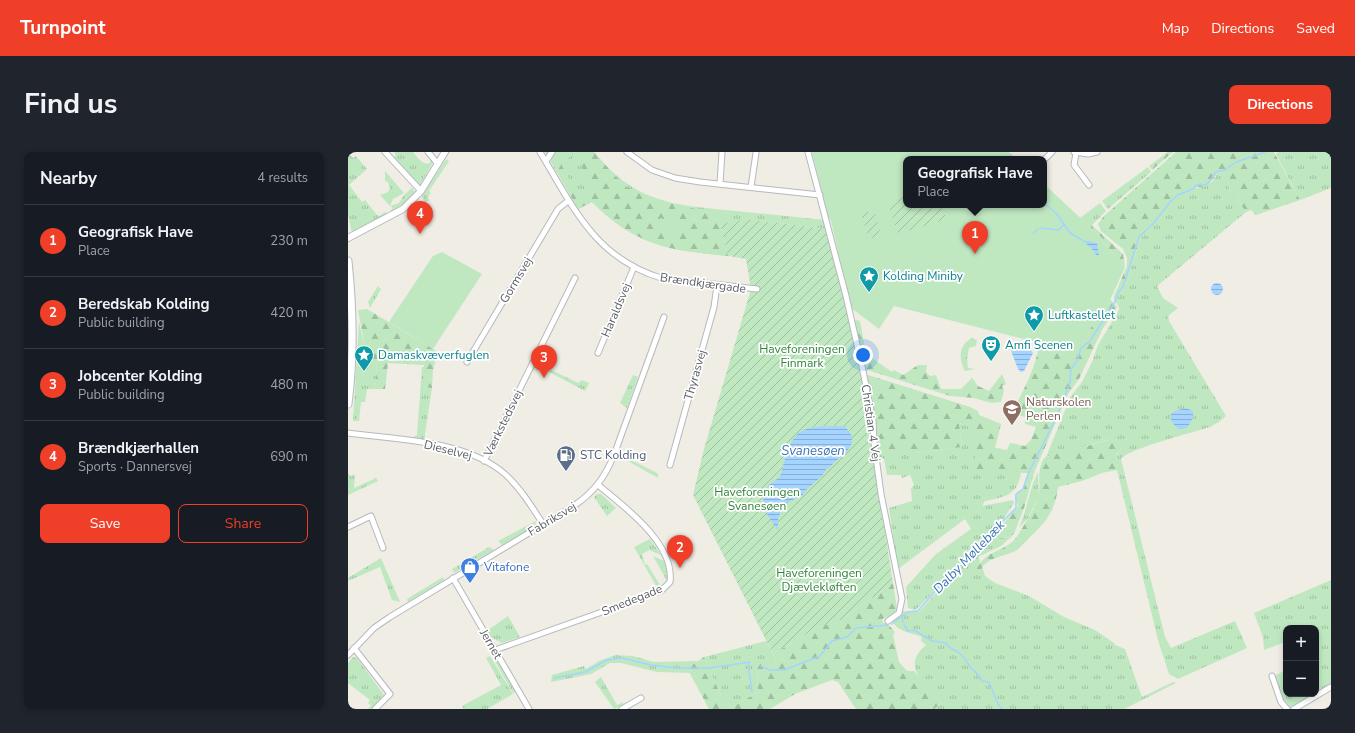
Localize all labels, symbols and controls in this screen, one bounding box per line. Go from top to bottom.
text: Turnpoint [20,15,106,41]
text: Map [1162,19,1189,38]
text: Directions [1211,19,1274,38]
text: Saved [1296,19,1335,38]
text: Find us [24,85,118,123]
button: Directions [1229,85,1331,124]
popup [903,156,1047,208]
text: Geografisk Have [917,163,1033,183]
text: Nearby [40,167,97,190]
text: 4 results [257,169,308,187]
text: Place [917,183,949,201]
pin: 4 [407,201,433,234]
pin: 1 [962,221,988,254]
text: Geografisk Have [78,222,193,242]
text: 1 [49,232,57,250]
text: 230 m [270,232,308,250]
text: Place [78,242,110,260]
street label: Gormsvej [496,254,536,306]
place icon: Kolding Miniby [858,265,880,293]
place label: Kolding Miniby [883,268,964,284]
street label: Brændkjærgade [659,269,747,297]
street label: Haraldsvej [597,280,635,340]
text: Beredskab Kolding [78,294,210,314]
text: 2 [49,304,57,322]
text: 420 m [270,304,308,322]
place icon: Luftkastellet [1023,304,1045,332]
place label: Luftkastellet [1048,307,1116,323]
text: Public building [78,314,165,332]
theatre icon: Amfi Scenen [980,334,1002,362]
place label: Amfi Scenen [1005,337,1073,353]
park label: Haveforeningen Finmark [759,341,845,371]
place icon: Damaskvæverfuglen [353,344,375,372]
pin: 3 [531,345,557,378]
your location [853,345,873,365]
place label: Damaskvæverfuglen [378,347,489,363]
street label: Thyrasvej [680,348,710,402]
text: Jobcenter Kolding [78,366,202,386]
text: 3 [49,376,57,394]
text: 480 m [270,376,308,394]
street label: Christian 4 Vej [858,383,884,463]
text: Public building [78,386,165,404]
street label: Værkstedsvej [480,387,526,460]
place label: Naturskolen Perlen [1026,394,1091,424]
school or university icon: Naturskolen Perlen [1001,398,1023,426]
street label: Dieselvej [422,436,474,464]
text: Brændkjærhallen [78,438,199,458]
water label: Svanesøen [781,442,845,460]
fuel station icon: STC Kolding [555,444,577,472]
place label: STC Kolding [580,447,646,463]
text: 4 [49,448,57,466]
text: 690 m [270,448,308,466]
text: Sports · Dannersvej [78,458,192,476]
park label: Haveforeningen Svanesøen [714,484,800,514]
street label: Fabriksvej [525,498,579,540]
button: Save [40,504,170,543]
button: Share [178,504,308,543]
water label: Dalby Møllebæk [929,516,1009,598]
pin: 2 [667,535,693,568]
shop icon: Vitafone [459,556,481,584]
place label: Vitafone [483,559,529,575]
park label: Haveforeningen Djævlekløften [776,565,862,595]
street label: Smedegade [599,581,665,619]
street label: Jernet [476,625,506,663]
map controls [1283,625,1319,697]
button: + [1283,625,1319,661]
button: − [1283,661,1319,697]

